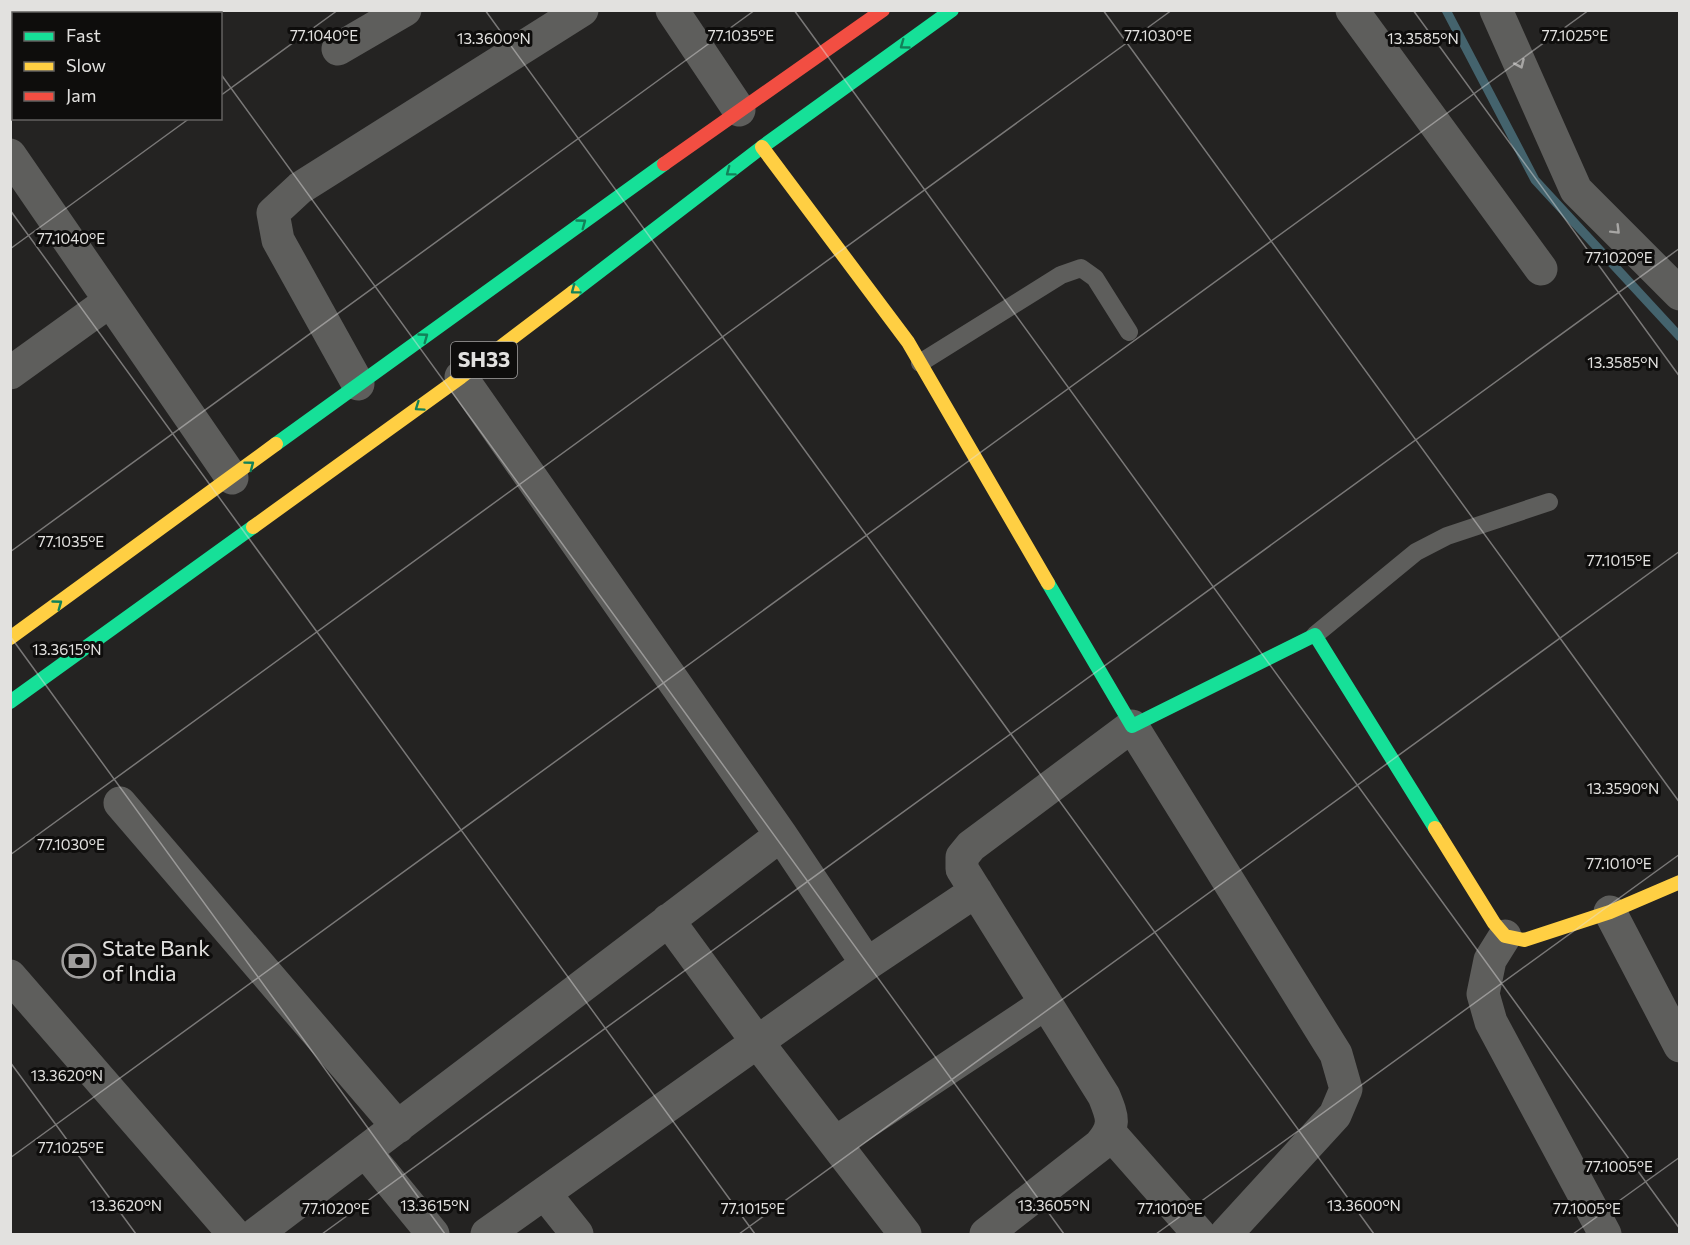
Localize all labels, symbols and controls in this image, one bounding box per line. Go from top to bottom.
legend [12,12,222,120]
text: Fast [66,24,101,46]
text: 77.1040°E [290,26,358,44]
text: 77.1035°E [708,26,774,44]
text: 77.1030°E [1124,26,1192,44]
text: 77.1025°E [1542,26,1608,44]
text: 13.3600°N [457,29,531,47]
text: 13.3585°N [1387,29,1459,47]
one-way arrow [900,37,911,48]
text: Slow [66,54,106,76]
one-way arrow [1512,58,1524,69]
text: Jam [66,84,96,106]
one-way arrow [725,164,736,175]
one-way arrow [575,219,586,230]
one-way arrow [1608,223,1619,234]
text: 77.1040°E [37,229,105,247]
text: 77.1020°E [1585,248,1653,266]
one-way arrow [570,283,581,294]
one-way arrow [417,333,428,344]
road number: SH33 [451,342,517,378]
text: 13.3585°N [1587,353,1659,371]
one-way arrow [414,400,425,411]
one-way arrow [243,461,254,472]
text: 77.1035°E [38,532,104,550]
text: 77.1015°E [1587,551,1651,569]
one-way arrow [51,600,62,611]
text: 13.3615°N [32,640,102,658]
text: 13.3590°N [1587,779,1659,797]
text: 77.1030°E [37,835,105,853]
text: 77.1010°E [1586,854,1652,872]
place label: State Bank of India [102,934,210,986]
bank icon: State Bank of India [61,943,97,979]
text: 13.3620°N [31,1066,103,1084]
text: 77.1025°E [38,1138,104,1156]
text: 77.1005°E [1585,1157,1653,1175]
text: 13.3620°N [90,1196,162,1214]
text: 13.3615°N [400,1196,470,1214]
text: 13.3605°N [1018,1196,1090,1214]
text: 13.3600°N [1327,1196,1401,1214]
text: 77.1020°E [302,1199,370,1217]
text: 77.1015°E [721,1199,785,1217]
text: 77.1010°E [1137,1199,1203,1217]
text: 77.1005°E [1553,1199,1621,1217]

